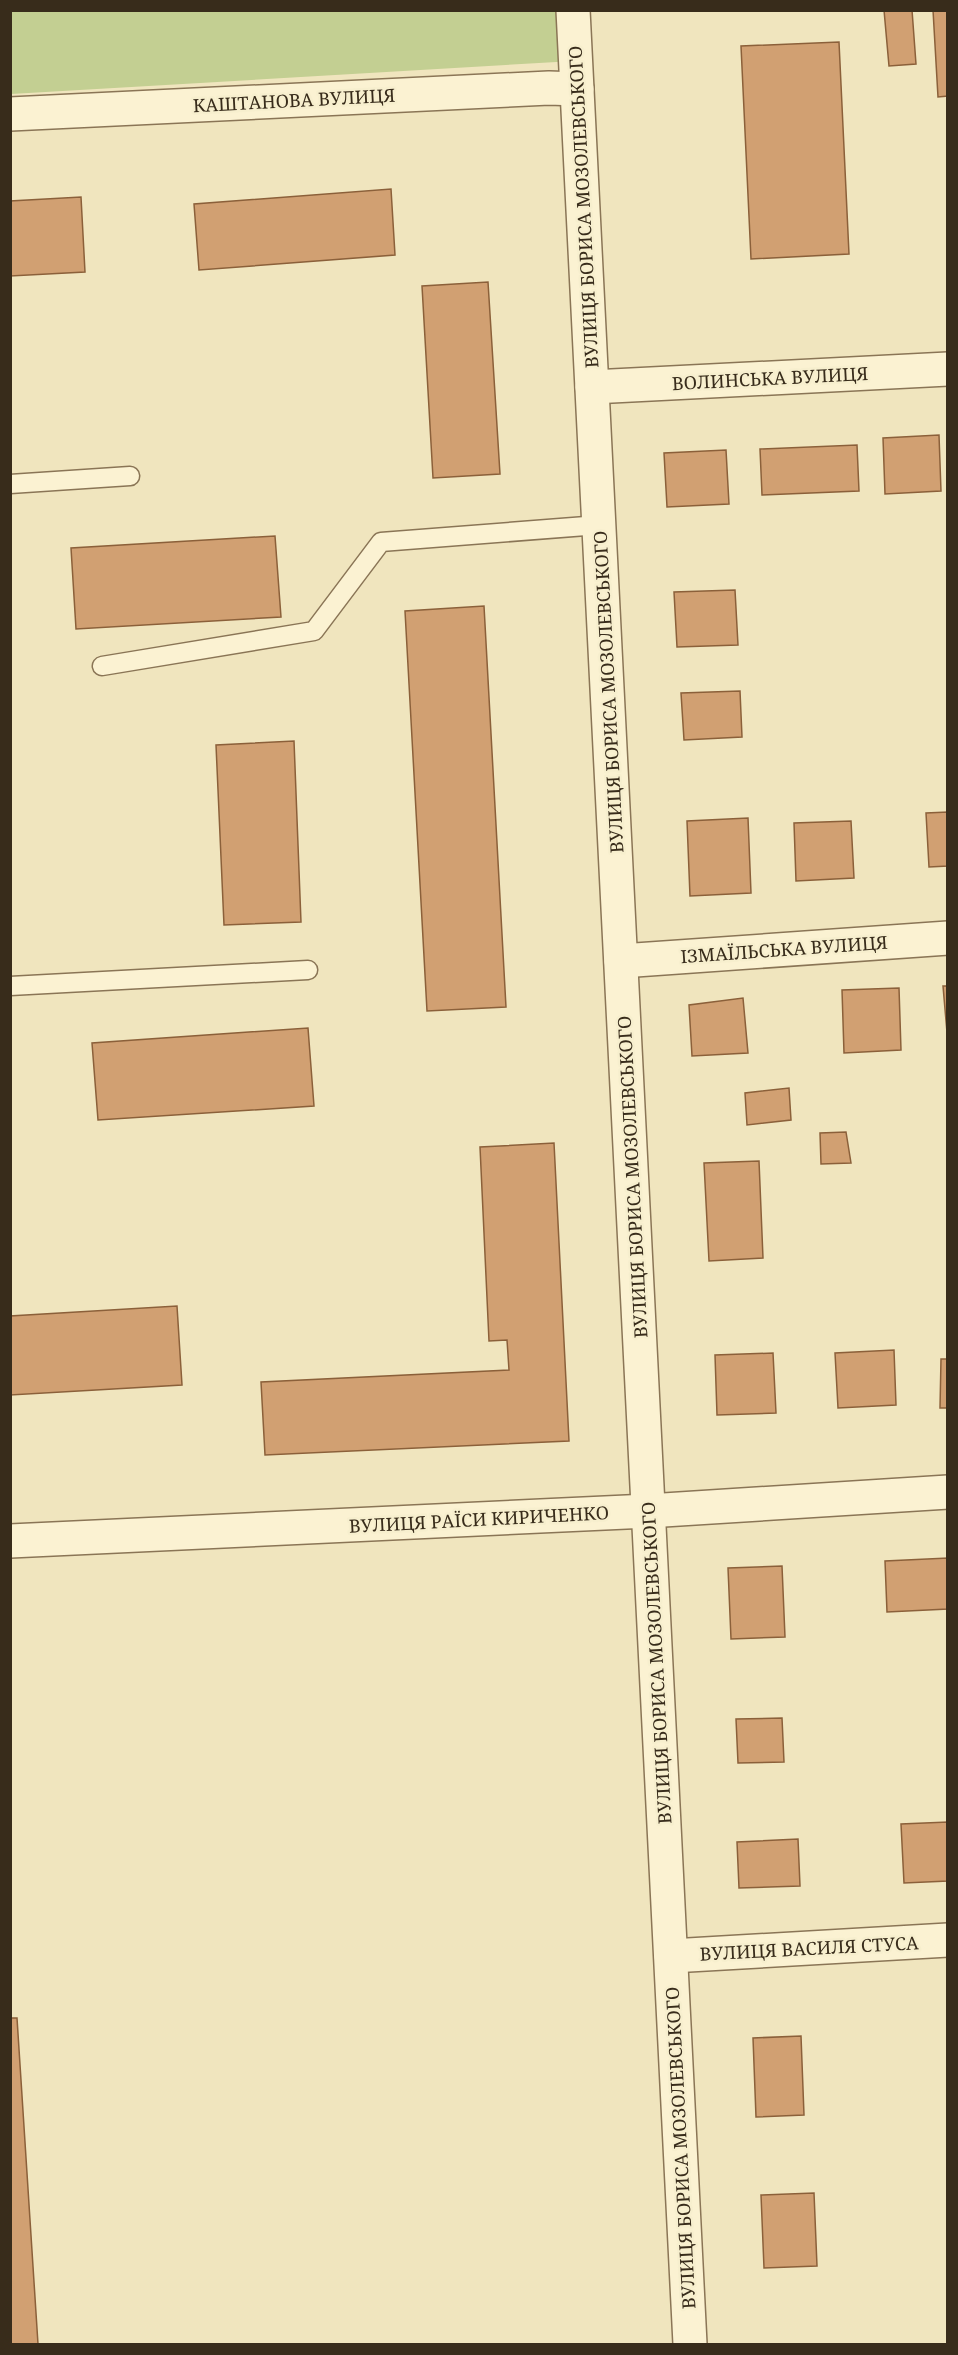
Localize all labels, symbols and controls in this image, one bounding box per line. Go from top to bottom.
street label: ВУЛИЦЯ БОРИСА МОЗОЛЕВСЬКОГО [563,45,603,369]
street label: КАШТАНОВА ВУЛИЦЯ [192,83,396,117]
street label: ВОЛИНСЬКА ВУЛИЦЯ [671,361,869,395]
street label: ВУЛИЦЯ БОРИСА МОЗОЛЕВСЬКОГО [588,530,628,854]
street label: ІЗМАЇЛЬСЬКА ВУЛИЦЯ [680,930,889,968]
street label: ВУЛИЦЯ БОРИСА МОЗОЛЕВСЬКОГО [612,1015,652,1339]
street label: ВУЛИЦЯ РАЇСИ КИРИЧЕНКО [348,1500,610,1538]
street label: ВУЛИЦЯ БОРИСА МОЗОЛЕВСЬКОГО [636,1501,676,1825]
street label: ВУЛИЦЯ ВАСИЛЯ СТУСА [699,1930,919,1966]
street label: ВУЛИЦЯ БОРИСА МОЗОЛЕВСЬКОГО [660,1986,700,2310]

